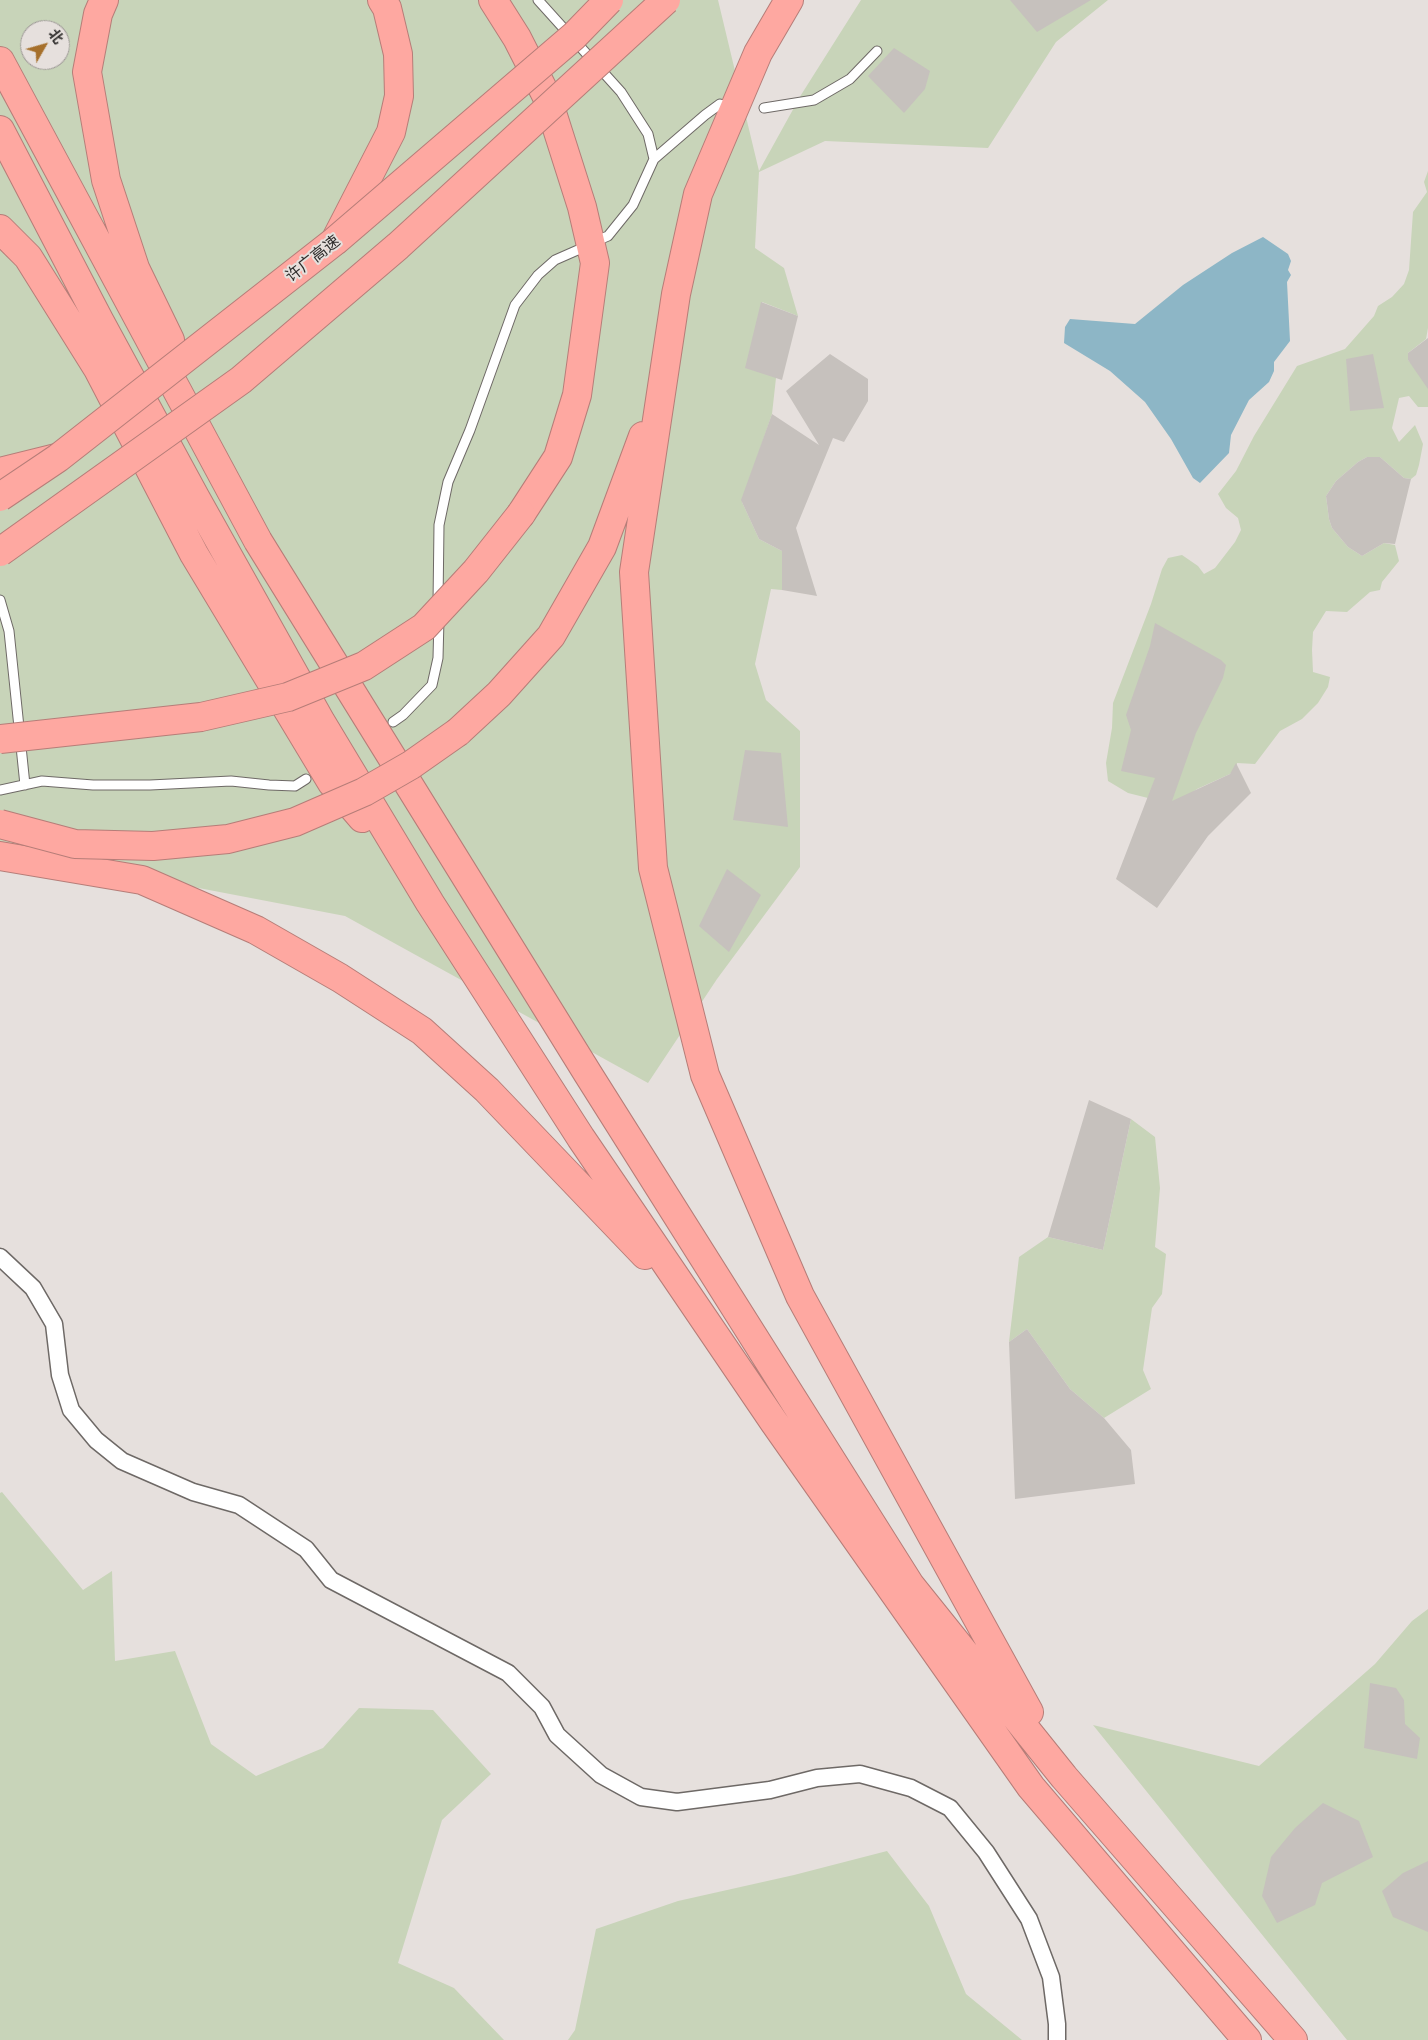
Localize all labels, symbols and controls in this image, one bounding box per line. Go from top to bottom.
north arrow [20,20,70,70]
text: 北 [45,26,67,47]
street label: 许广高速 [282,232,344,286]

